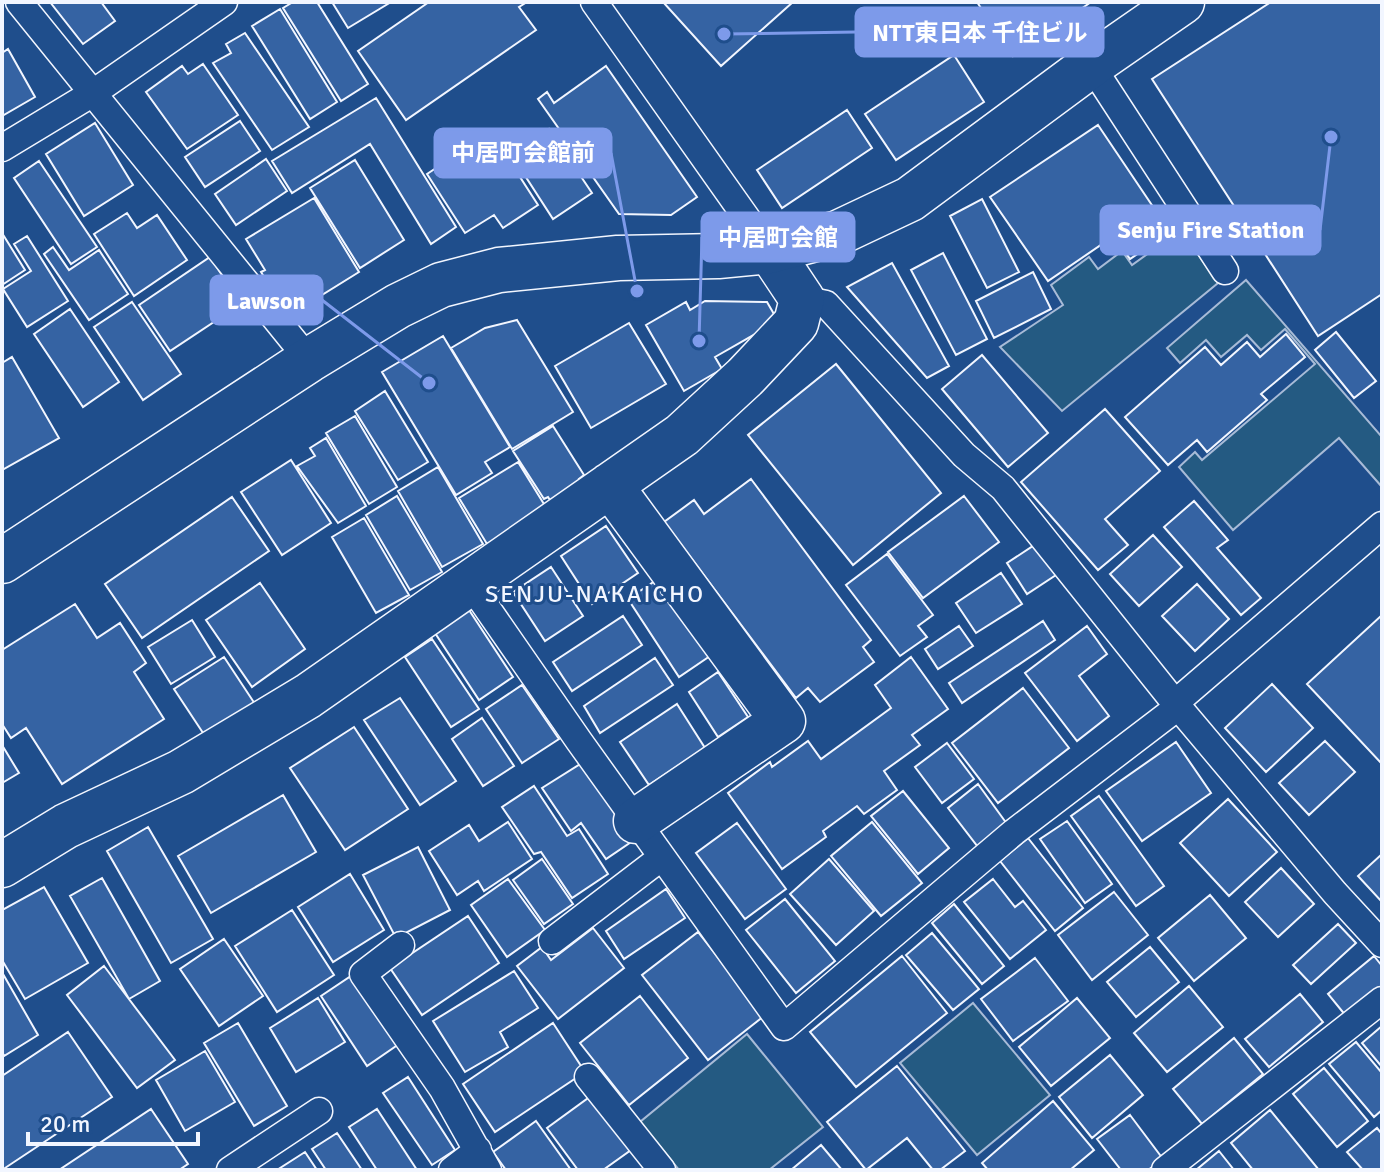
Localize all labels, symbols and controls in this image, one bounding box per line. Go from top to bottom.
callout: NTT東日本 千住ビル [856,8,1103,56]
text: NTT東日本 千住ビル [872,18,1088,48]
callout: 中居町会館前 [435,129,611,177]
text: 中居町会館前 [451,138,595,168]
callout: Senju Fire Station [1101,206,1320,254]
callout: 中居町会館 [702,213,854,261]
text: Senju Fire Station [1118,215,1304,245]
text: 中居町会館 [718,223,838,253]
callout: Lawson [211,276,322,324]
text: Lawson [226,286,306,316]
district label: SENJU-NAKAICHO [485,579,705,609]
scale bar [28,1096,198,1146]
text: 20 m [40,1109,90,1139]

